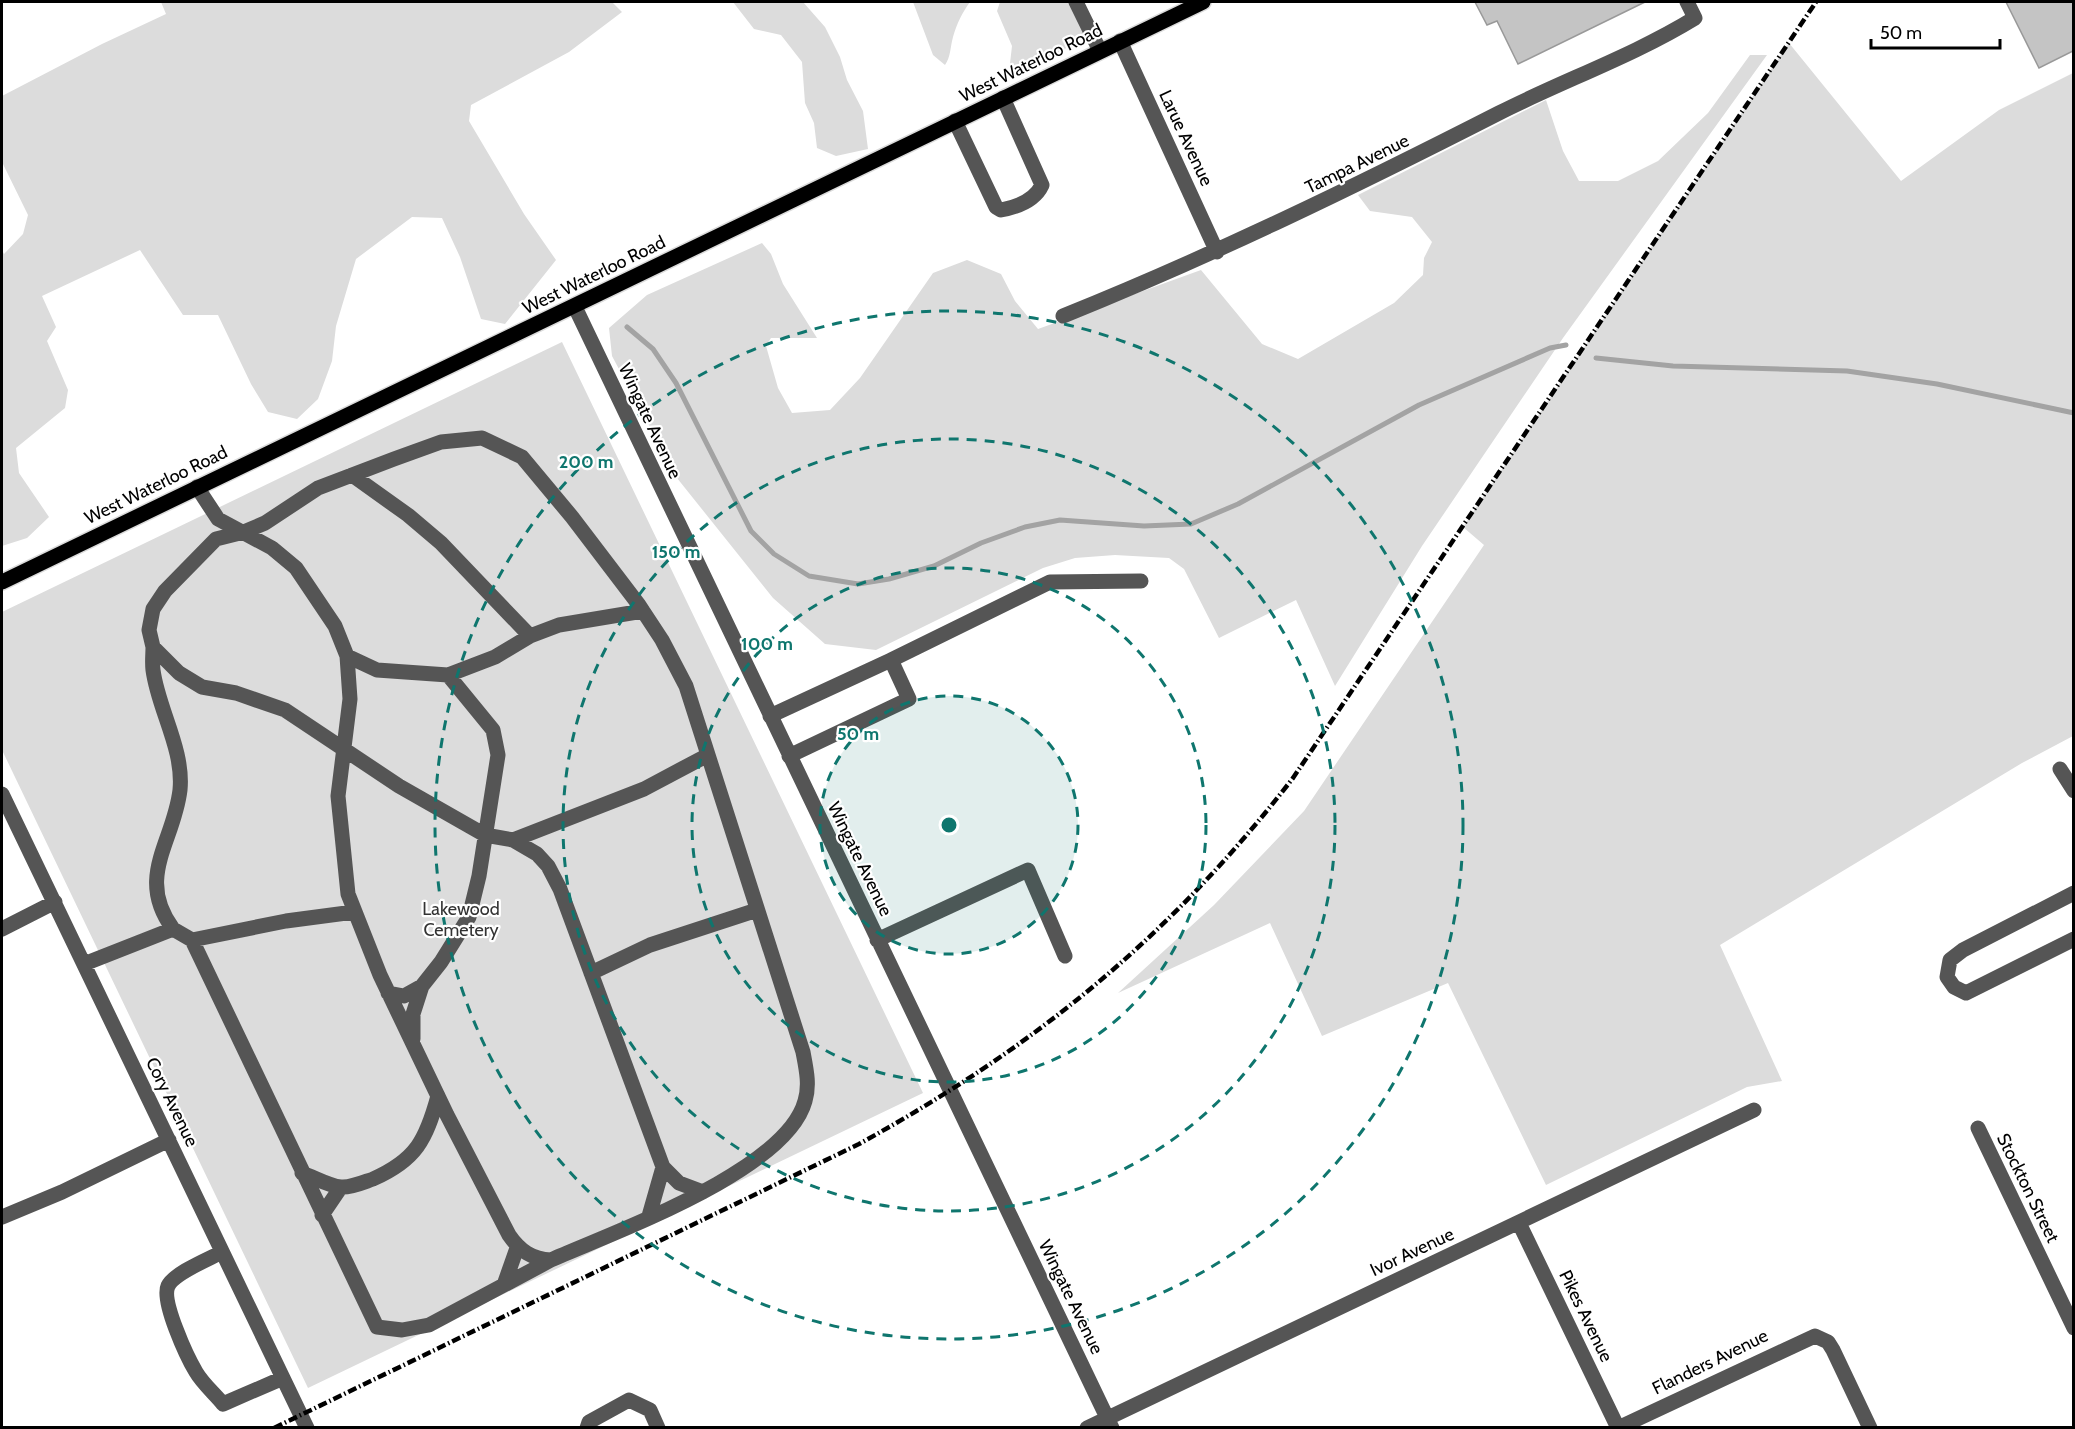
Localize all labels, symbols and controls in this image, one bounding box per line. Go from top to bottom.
scale bar [1871,12,2000,50]
street label: West Waterloo Road [956,19,1106,107]
text: 50 m [1880,22,1922,44]
street label: Larue Avenue [1154,87,1218,189]
street label: Tampa Avenue [1302,129,1412,199]
street label: West Waterloo Road [519,231,669,319]
street label: Wingate Avenue [614,360,686,482]
street label: West Waterloo Road [81,441,231,529]
text: 200 m [559,451,613,473]
text: 150 m [652,541,700,563]
text: 100 m [741,633,793,655]
text: 50 m [837,723,879,745]
street label: Wingate Avenue [823,798,897,920]
centre of rings [939,815,959,835]
park label: Lakewood Cemetery [422,898,500,941]
street label: Cory Avenue [141,1054,203,1150]
street label: Stockton Street [1992,1130,2064,1246]
street label: Ivor Avenue [1367,1223,1457,1281]
street label: Wingate Avenue [1034,1236,1108,1358]
street label: Pikes Avenue [1554,1266,1618,1366]
street label: Flanders Avenue [1649,1325,1771,1399]

